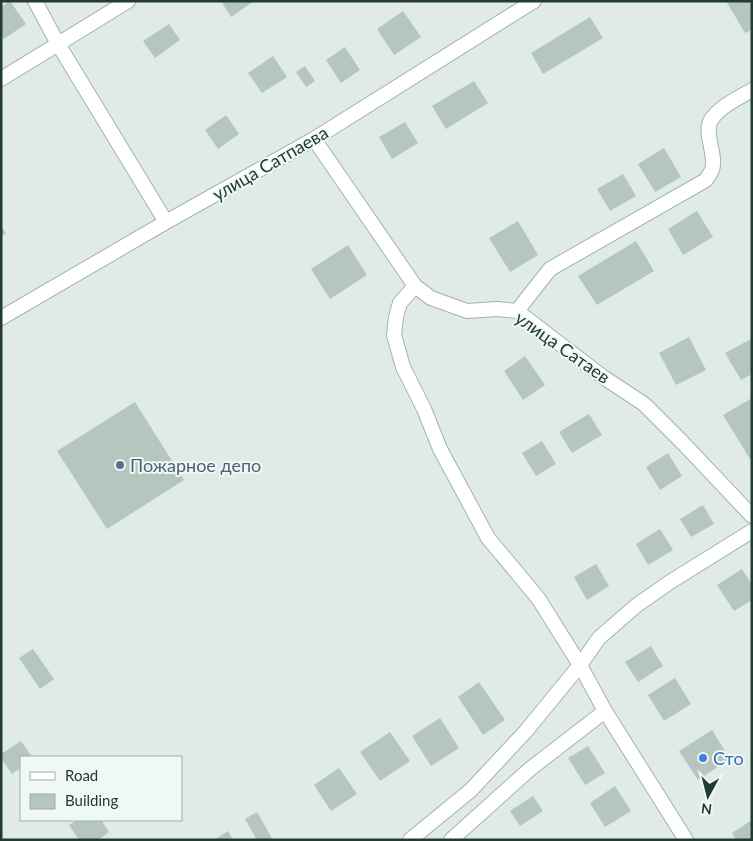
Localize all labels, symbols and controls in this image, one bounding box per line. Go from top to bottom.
street label: улица Сатпаева [208,121,332,205]
street label: улица Сатаев [511,306,615,388]
place label: Пожарное депо [130,454,261,476]
marker: Пожарное депо [114,459,126,471]
place label: Сто [713,747,744,769]
marker: Сто [697,752,709,764]
legend [20,756,182,821]
text: Road [65,766,98,784]
north arrow [683,771,733,821]
text: Building [65,791,118,809]
text: N [700,800,713,818]

